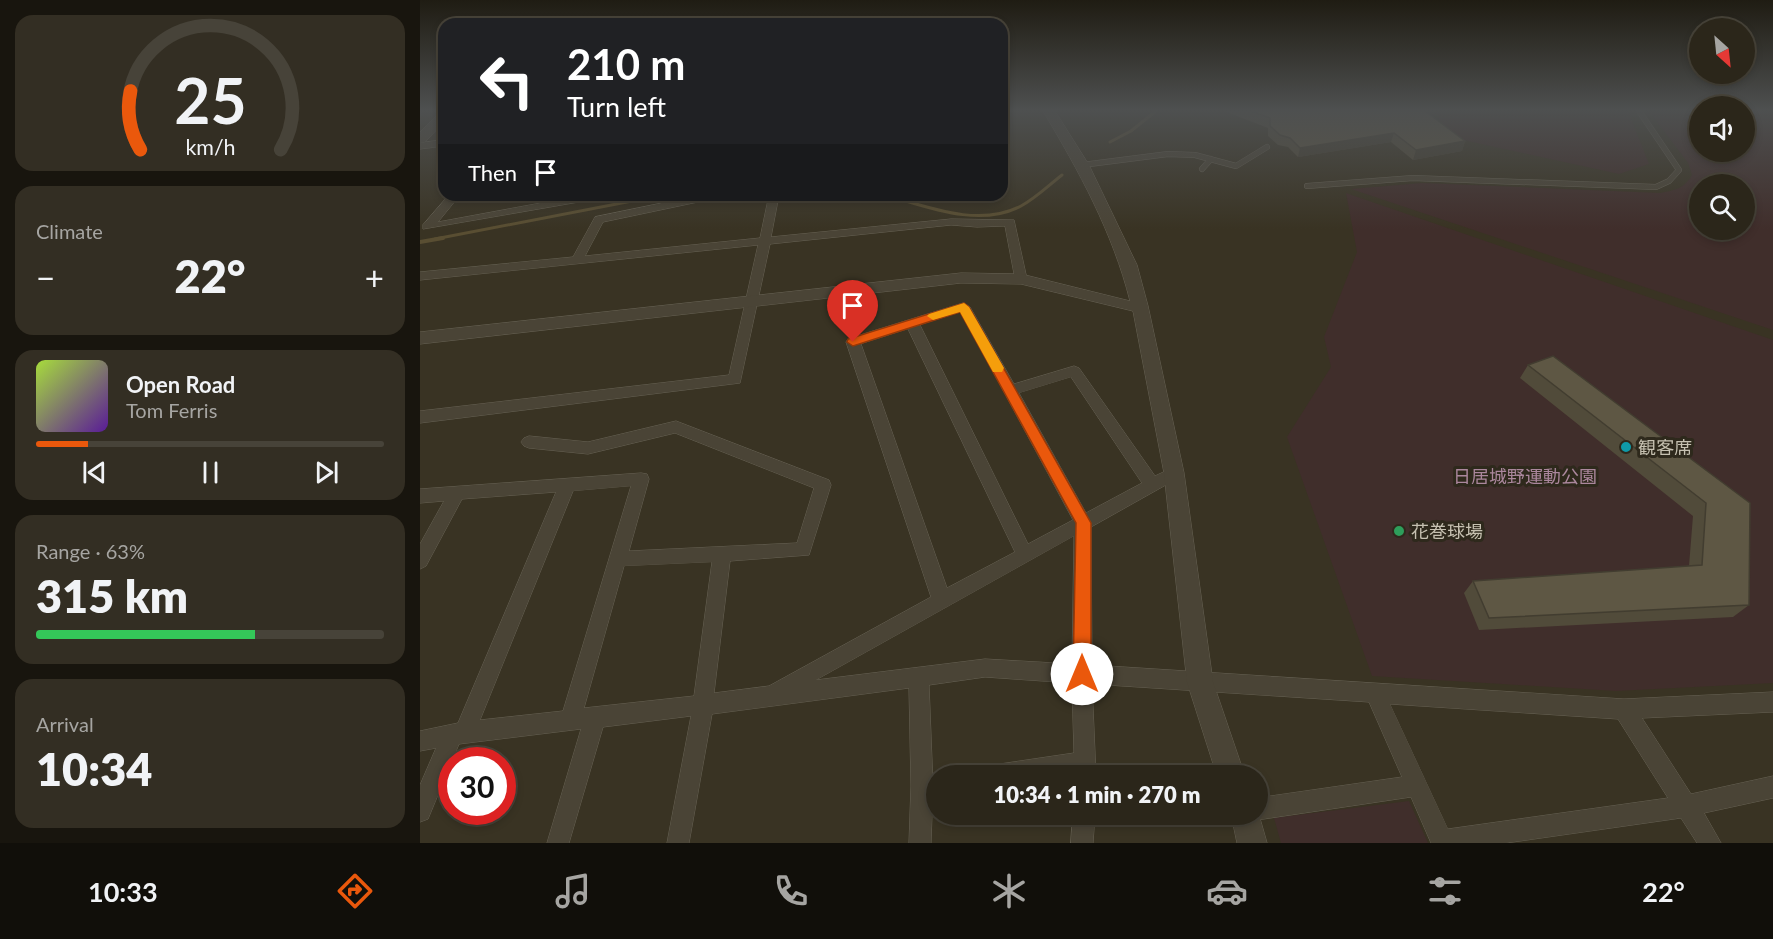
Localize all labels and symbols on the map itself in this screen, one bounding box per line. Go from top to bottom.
north arrow [1689,18,1755,84]
pin [827,280,878,342]
place label: 観客席 [1638,436,1692,458]
marker: 観客席 [1619,440,1633,454]
park label: 日居城野運動公園 [1453,465,1597,487]
place label: 花巻球場 [1411,520,1483,542]
marker: 花巻球場 [1392,524,1406,538]
position arrow [1050,642,1114,706]
speed limit sign: 30 [438,747,516,825]

